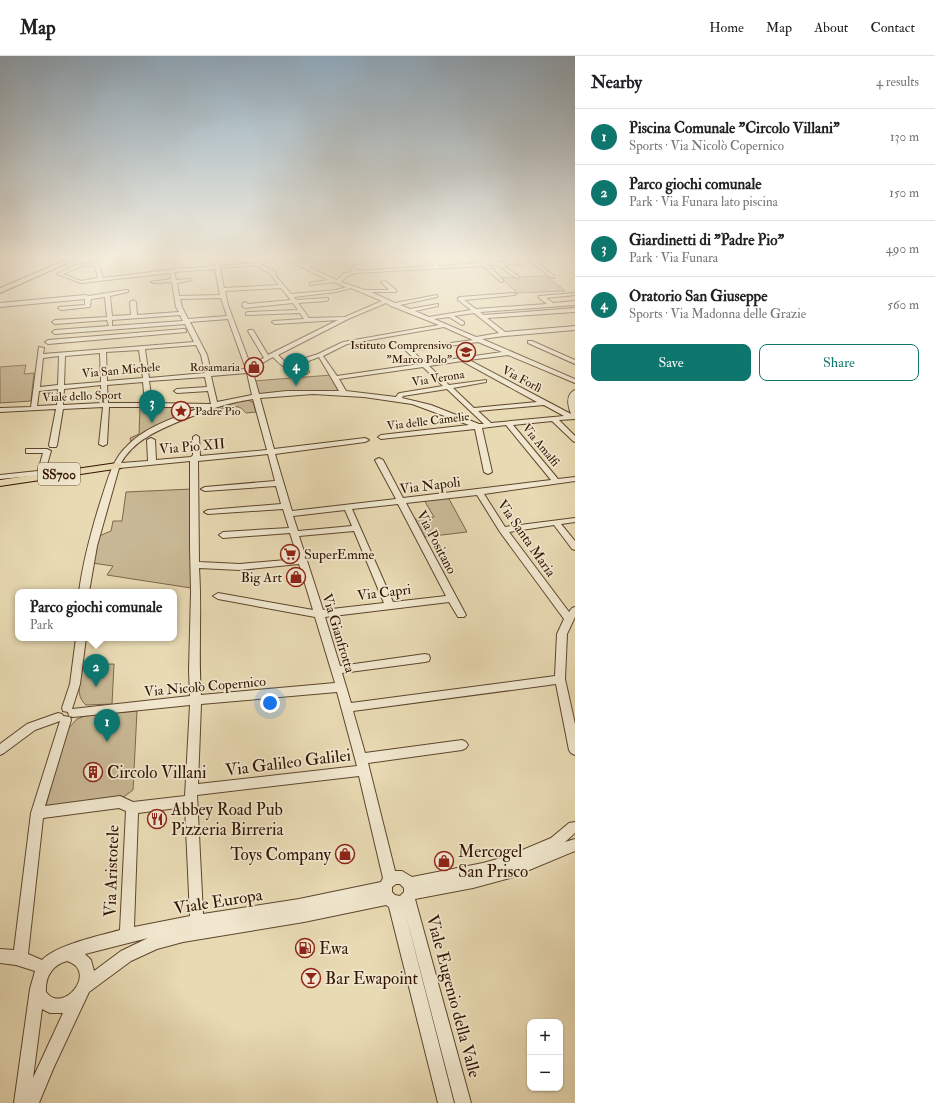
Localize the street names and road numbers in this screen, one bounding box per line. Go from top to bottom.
street label: Via San Michele [81,360,161,381]
street label: Via Forlì [499,363,544,396]
street label: Via Verona [411,367,466,390]
street label: Viale dello Sport [42,388,122,405]
street label: Via delle Camelie [386,409,470,434]
street label: Via Amalfi [519,421,563,470]
street label: Via Pio XII [158,435,226,458]
road number: SS700 [38,463,80,485]
street label: Via Napoli [399,473,462,499]
street label: Via Santa Maria [494,496,560,580]
street label: Via Positano [413,508,460,577]
street label: Via Capri [356,581,412,605]
street label: Via Gianfrotta [318,591,359,675]
street label: Via Nicolò Copernico [143,673,267,701]
street label: Via Galileo Galilei [224,744,353,781]
street label: Via Aristotele [99,825,124,917]
street label: Viale Europa [172,884,265,920]
street label: Viale Eugenio della Valle [422,912,485,1080]

